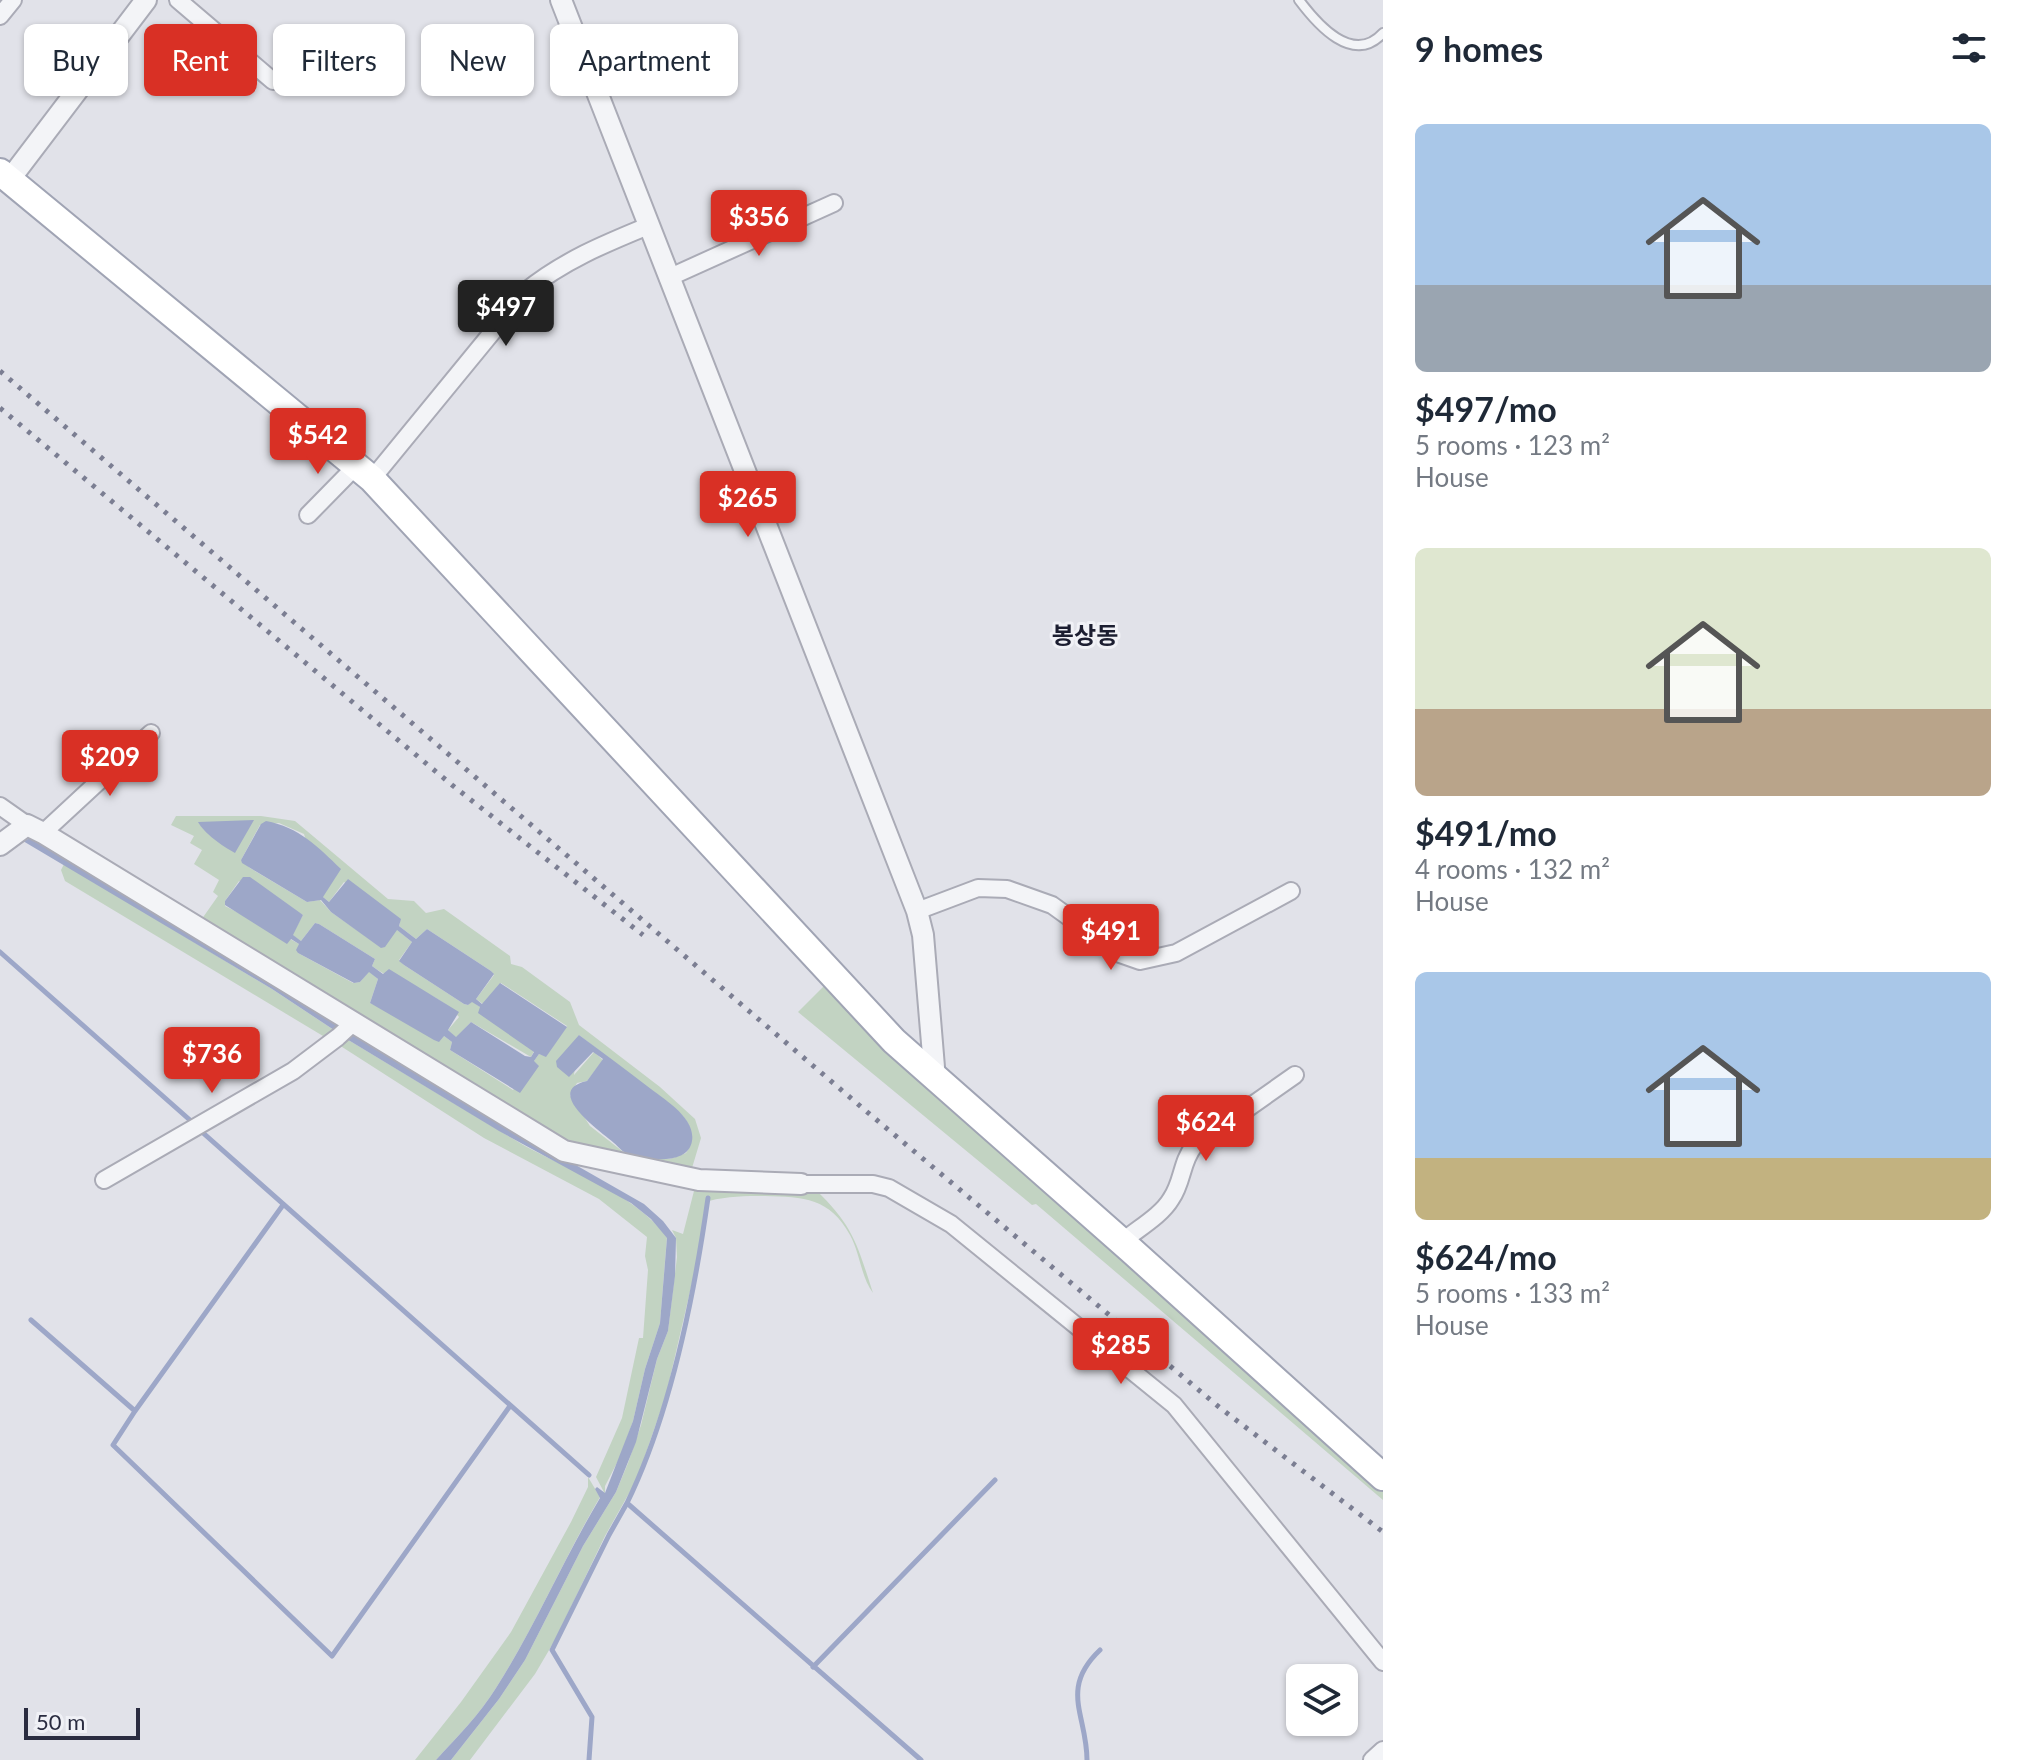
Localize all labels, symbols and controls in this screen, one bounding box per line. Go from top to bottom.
chip: Buy [24,24,128,96]
chip: Rent [144,24,257,96]
chip: Filters [273,24,405,96]
chip: New [421,24,534,96]
chip: Apartment [550,24,738,96]
icon: filters [1947,26,1991,70]
text: 9 homes [1415,28,1543,69]
icon: home [1631,176,1775,320]
pin: $356 [712,190,806,258]
text: $356 [729,200,789,232]
pin: $497 [459,280,553,348]
text: $497 [476,290,536,322]
text: $497/mo [1415,388,1557,429]
pin: $542 [271,408,365,476]
text: $542 [288,418,348,450]
text: 5 rooms · 123 m² [1415,429,1610,461]
text: House [1415,461,1489,493]
pin: $265 [701,471,795,539]
text: $265 [718,481,778,513]
icon: home [1631,600,1775,744]
district label: 봉상동 [1052,620,1118,649]
pin: $209 [63,730,157,798]
text: $209 [80,740,140,772]
text: $491/mo [1415,812,1557,853]
text: 4 rooms · 132 m² [1415,853,1610,885]
text: House [1415,885,1489,917]
pin: $491 [1064,904,1158,972]
text: $491 [1081,914,1141,946]
icon: home [1631,1024,1775,1168]
pin: $736 [165,1027,259,1095]
text: $736 [182,1037,242,1069]
pin: $624 [1159,1095,1253,1163]
text: $624 [1176,1105,1236,1137]
text: $624/mo [1415,1236,1557,1277]
text: 5 rooms · 133 m² [1415,1277,1610,1309]
text: House [1415,1309,1489,1341]
pin: $285 [1074,1318,1168,1386]
text: $285 [1091,1328,1151,1360]
map controls [1286,1664,1358,1736]
button: layers [1286,1664,1358,1736]
scale bar [24,1704,140,1740]
text: 50 m [36,1708,85,1735]

